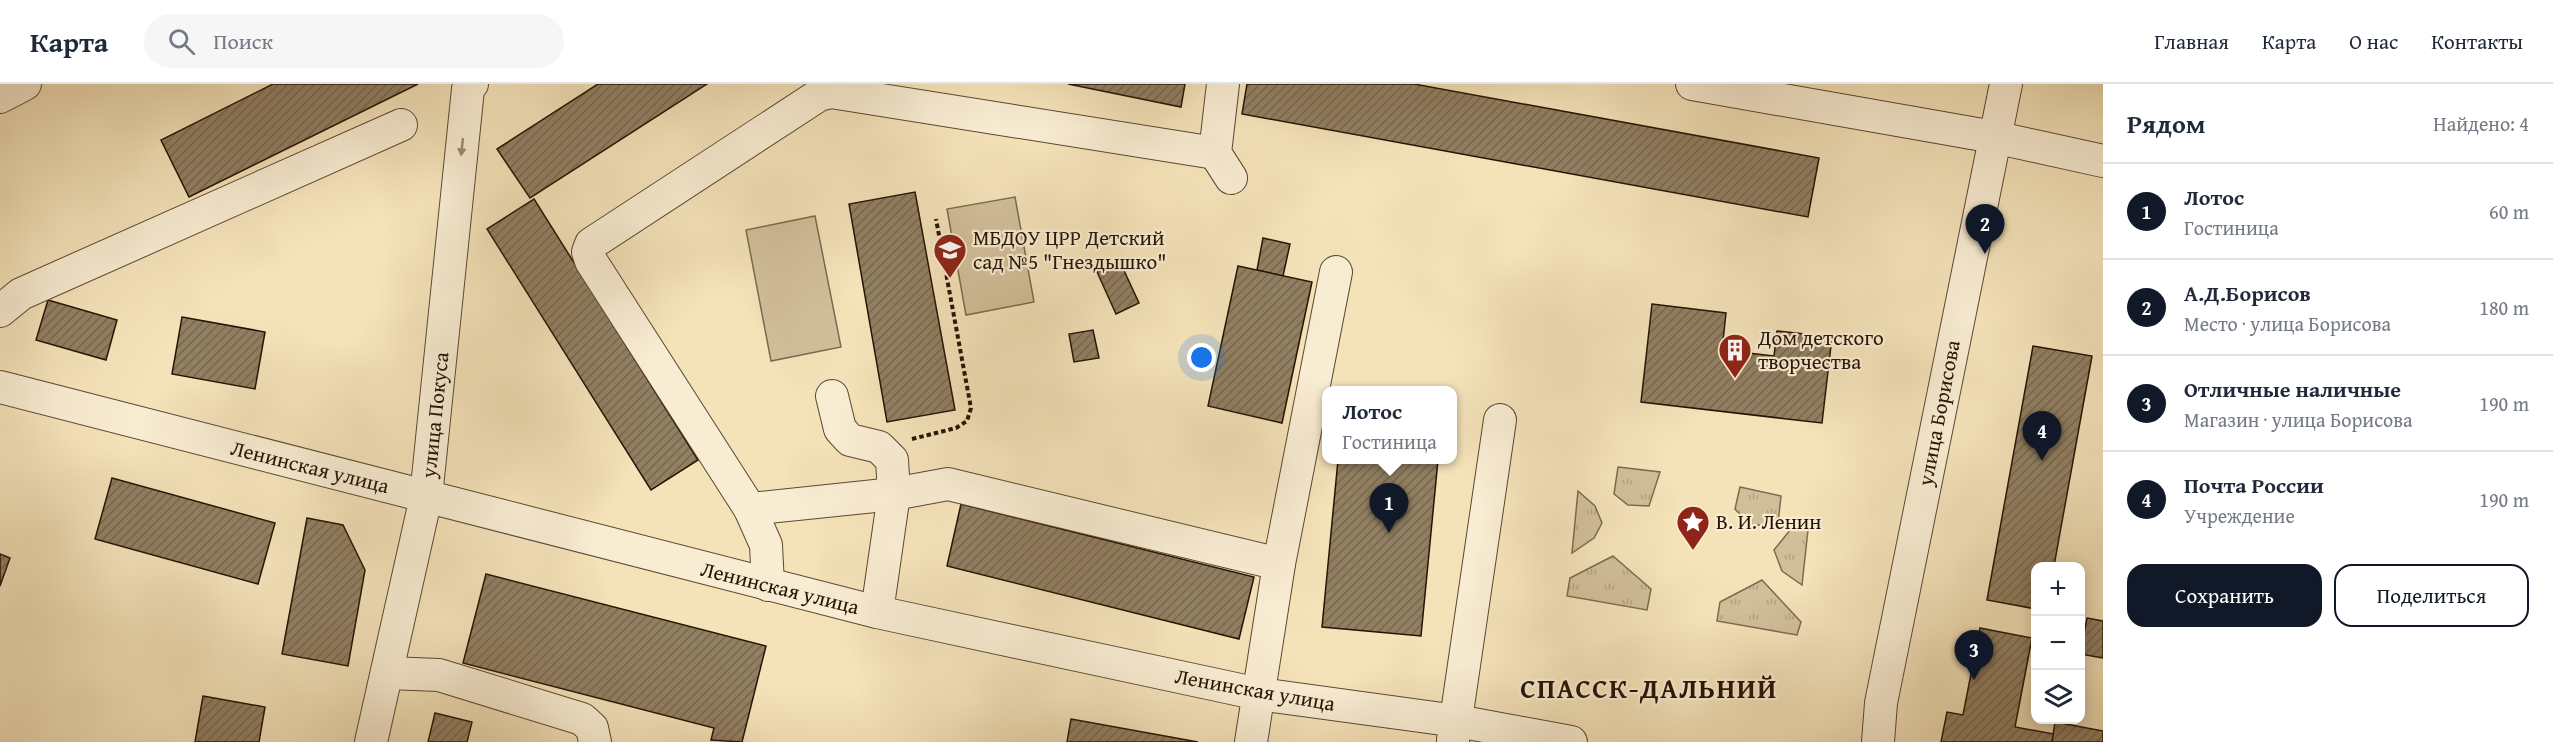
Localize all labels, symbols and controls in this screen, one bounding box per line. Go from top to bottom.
search box [144,14,564,68]
text: Карта [30,21,108,62]
icon: search [165,25,198,58]
text: Поиск [213,25,273,57]
text: Главная [2154,26,2229,57]
text: Карта [2262,26,2316,57]
text: О нас [2349,26,2398,57]
text: Контакты [2431,26,2523,57]
text: Рядом [2127,104,2205,143]
text: Найдено: 4 [2433,109,2529,138]
one-way arrow [457,138,467,157]
text: Лотос [2184,181,2244,213]
text: 1 [2141,197,2152,226]
text: 60 m [2489,197,2529,226]
pin: 2 [1966,204,2004,254]
text: Гостиница [2184,213,2279,242]
place label: МБДОУ ЦРР Детский сад №5 "Гнездышко" [973,222,1166,277]
school or university icon: МБДОУ ЦРР Детский сад №5 "Гнездышко" [932,232,968,279]
text: А.Д.Борисов [2184,277,2311,309]
text: 2 [2141,293,2152,322]
text: 180 m [2479,293,2529,322]
text: Место · улица Борисова [2184,309,2391,338]
place label: Дом детского творчества [1757,322,1884,377]
building icon: Дом детского творчества [1717,332,1753,379]
street label: улица Борисова [1909,337,1968,489]
your location [1187,343,1216,372]
street label: улица Покуса [412,350,457,480]
text: Отличные наличные [2184,373,2401,405]
popup [1322,386,1457,464]
text: 3 [2141,389,2152,418]
text: 190 m [2479,389,2529,418]
text: Лотос [1342,395,1402,427]
text: Магазин · улица Борисова [2184,405,2412,434]
pin: 4 [2022,412,2062,461]
text: Гостиница [1342,427,1437,456]
street label: Ленинская улица [228,432,393,501]
text: Почта России [2184,469,2324,501]
pin: 1 [1370,484,1408,533]
text: 4 [2141,485,2152,514]
text: 190 m [2479,485,2529,514]
text: Учреждение [2184,501,2295,530]
place icon: В. И. Ленин [1675,504,1711,551]
place label: В. И. Ленин [1716,506,1822,537]
street label: Ленинская улица [698,553,863,622]
map controls [2031,562,2085,724]
button: + [2031,562,2085,616]
button: Сохранить [2127,564,2322,627]
button: Поделиться [2334,564,2529,627]
button: − [2031,616,2085,670]
pin: 3 [1954,630,1994,680]
street label: Ленинская улица [1172,660,1338,719]
district label: СПАССК-ДАЛЬНИЙ [1520,668,1778,708]
button: layers [2031,670,2085,724]

